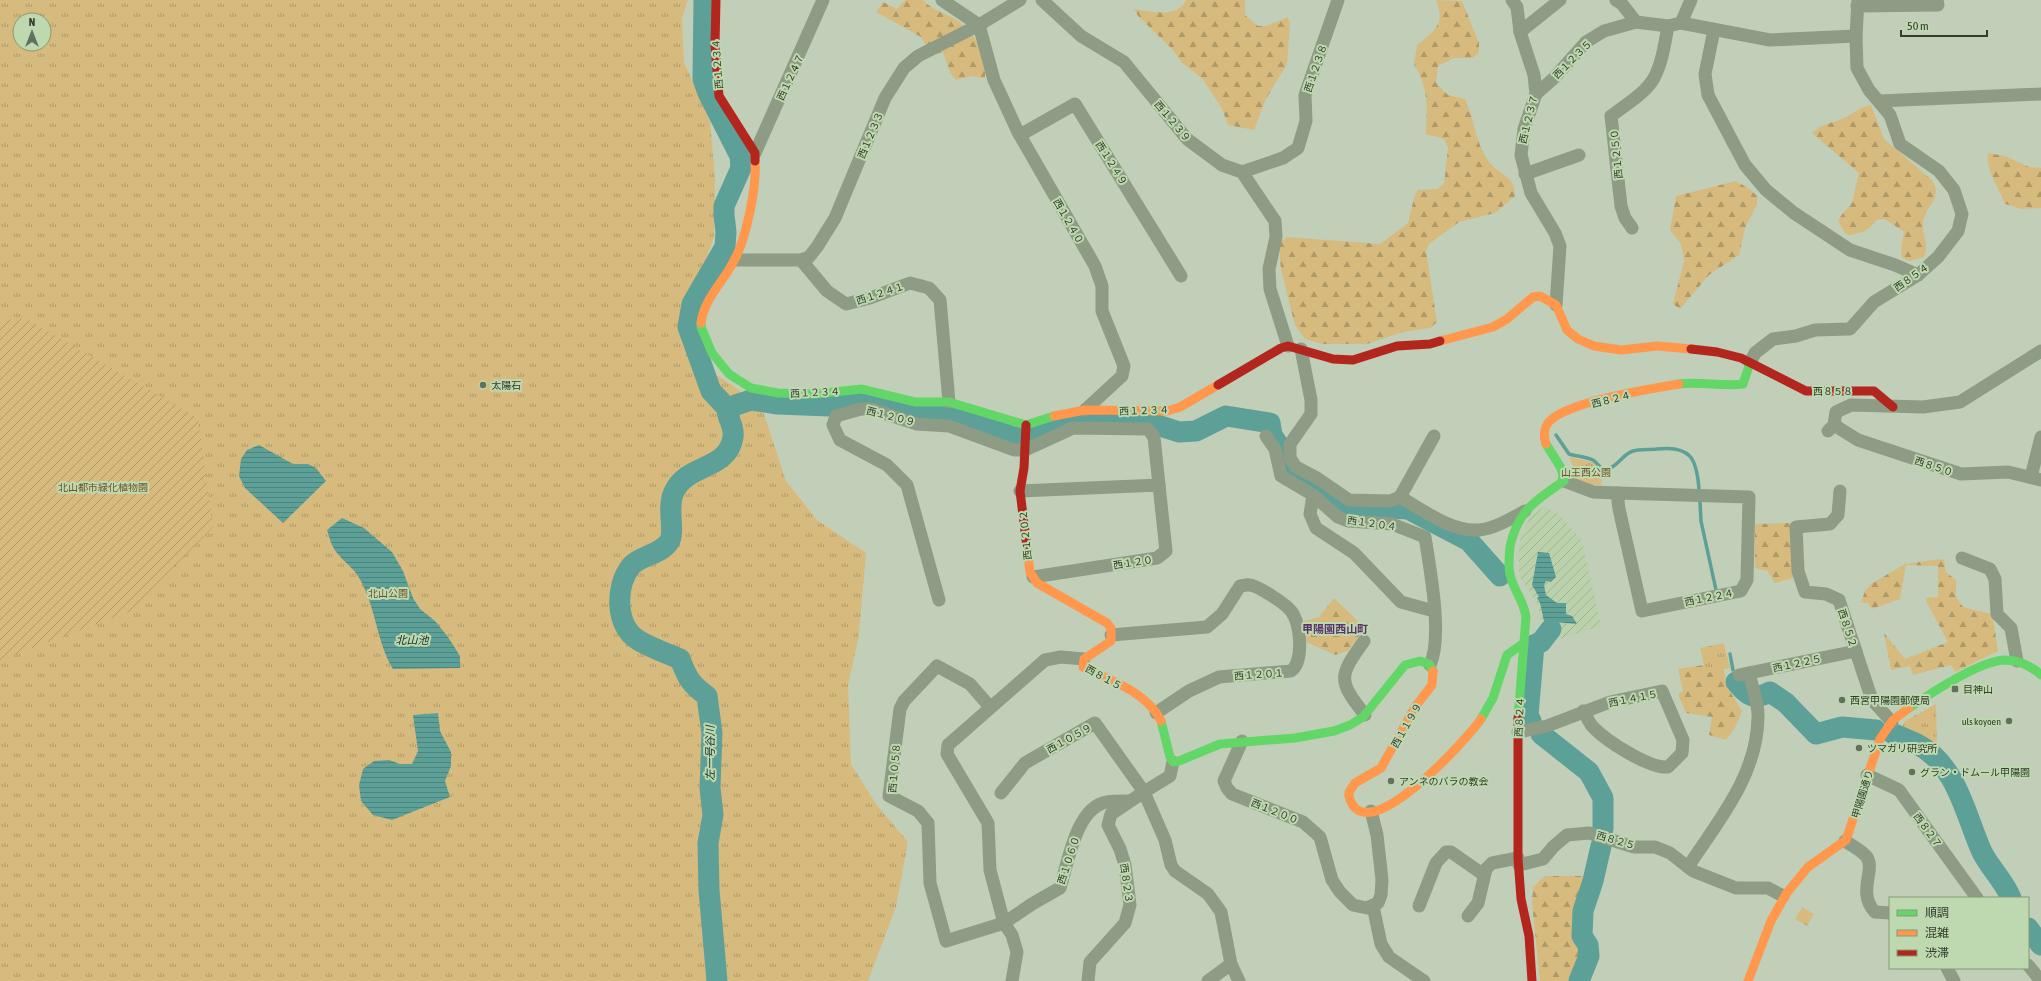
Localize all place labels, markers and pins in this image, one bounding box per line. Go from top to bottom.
marker: 太陽石 [478,380,488,390]
place label: 太陽石 [491,380,521,391]
marker: 目神山 [1950,684,1960,694]
place label: 目神山 [1963,684,1993,695]
marker: 西宮甲陽園郵便局 [1837,695,1847,705]
place label: 西宮甲陽園郵便局 [1850,695,1930,706]
place label: uls koyoen [1962,716,2001,727]
marker: uls koyoen [2004,716,2014,726]
marker: ツマガリ研究所 [1854,743,1864,753]
place label: ツマガリ研究所 [1867,743,1937,754]
marker: グラン・ドムール甲陽園 [1907,767,1917,777]
place label: グラン・ドムール甲陽園 [1920,767,2030,778]
marker: アンネのバラの教会 [1386,776,1396,786]
place label: アンネのバラの教会 [1399,776,1488,787]

